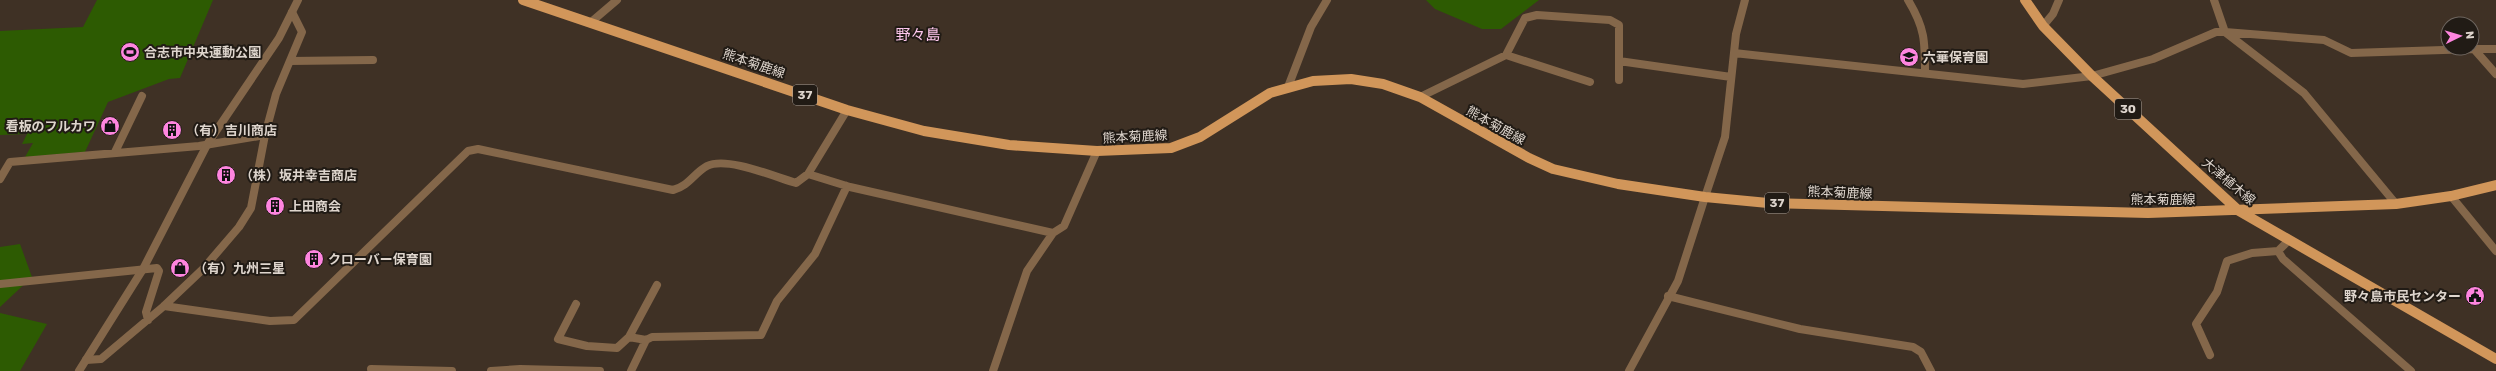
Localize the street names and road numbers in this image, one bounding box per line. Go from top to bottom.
street label: 熊本菊鹿線 [721,46,787,81]
road number: 37 [793,85,817,105]
road number: 30 [2115,99,2141,119]
street label: 熊本菊鹿線 [1464,103,1528,148]
street label: 熊本菊鹿線 [1102,127,1168,146]
street label: 大津植木線 [2199,155,2258,208]
street label: 熊本菊鹿線 [1807,184,1873,201]
street label: 熊本菊鹿線 [2130,192,2196,207]
road number: 37 [1765,193,1789,213]

